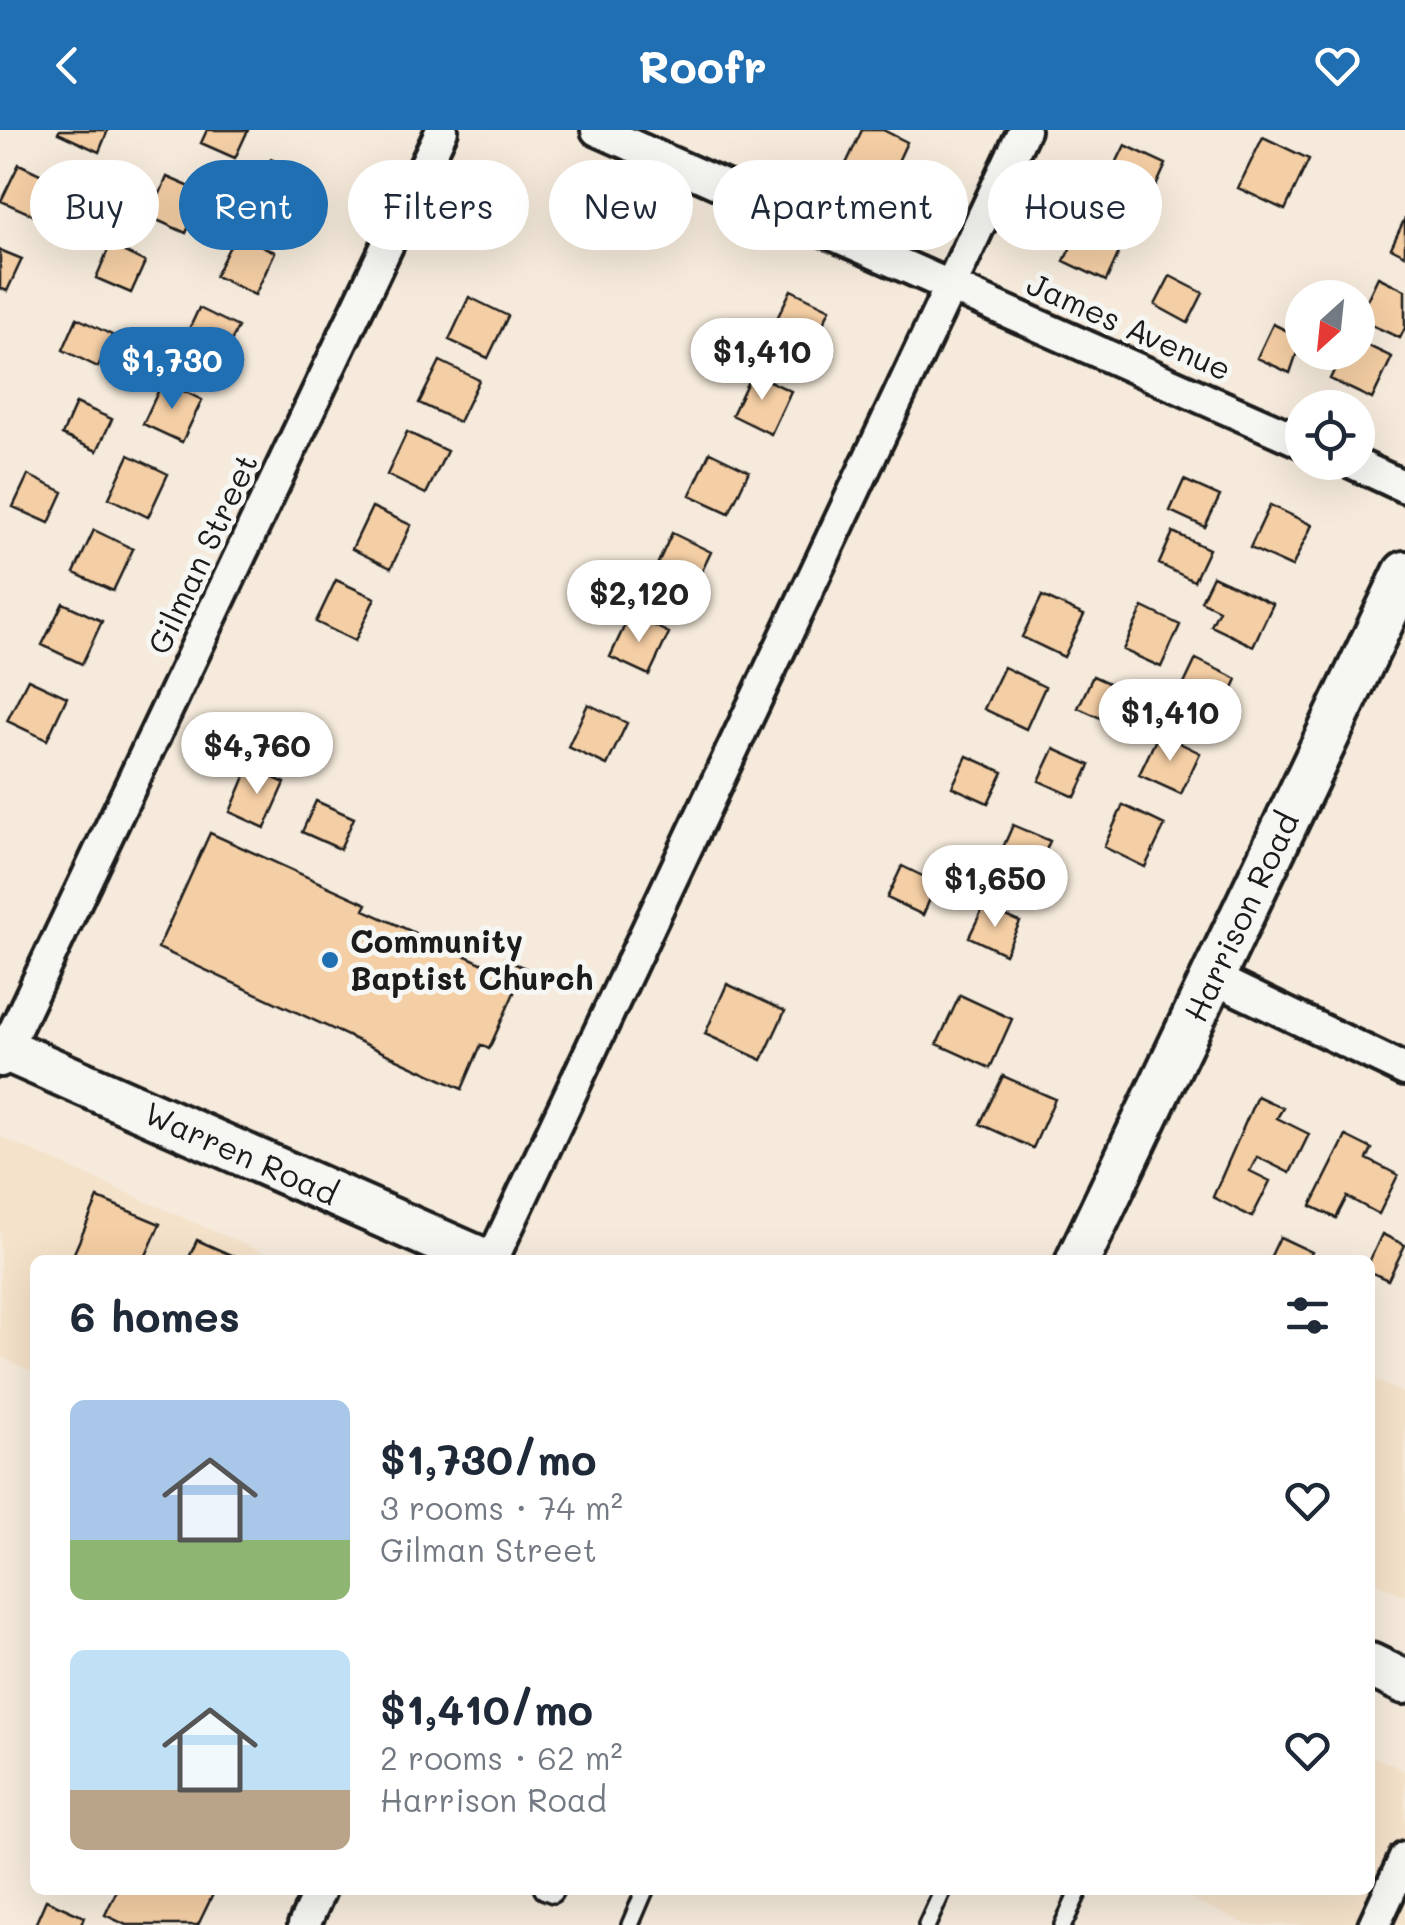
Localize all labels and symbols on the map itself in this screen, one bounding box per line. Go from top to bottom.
street label: James Avenue [1021,261,1239,389]
north arrow [1285,280,1375,370]
pin: $1,410 [681,318,843,403]
pin: $1,730 [91,327,253,412]
street label: Gilman Street [136,446,266,660]
pin: $2,120 [558,560,720,645]
pin: $1,410 [1089,679,1251,764]
pin: $4,760 [176,712,338,797]
street label: Harrison Road [1173,804,1307,1028]
pin: $1,650 [914,845,1076,930]
place label: Community Baptist Church [350,919,593,998]
marker: Community Baptist Church [319,949,341,971]
street label: Warren Road [138,1091,345,1214]

